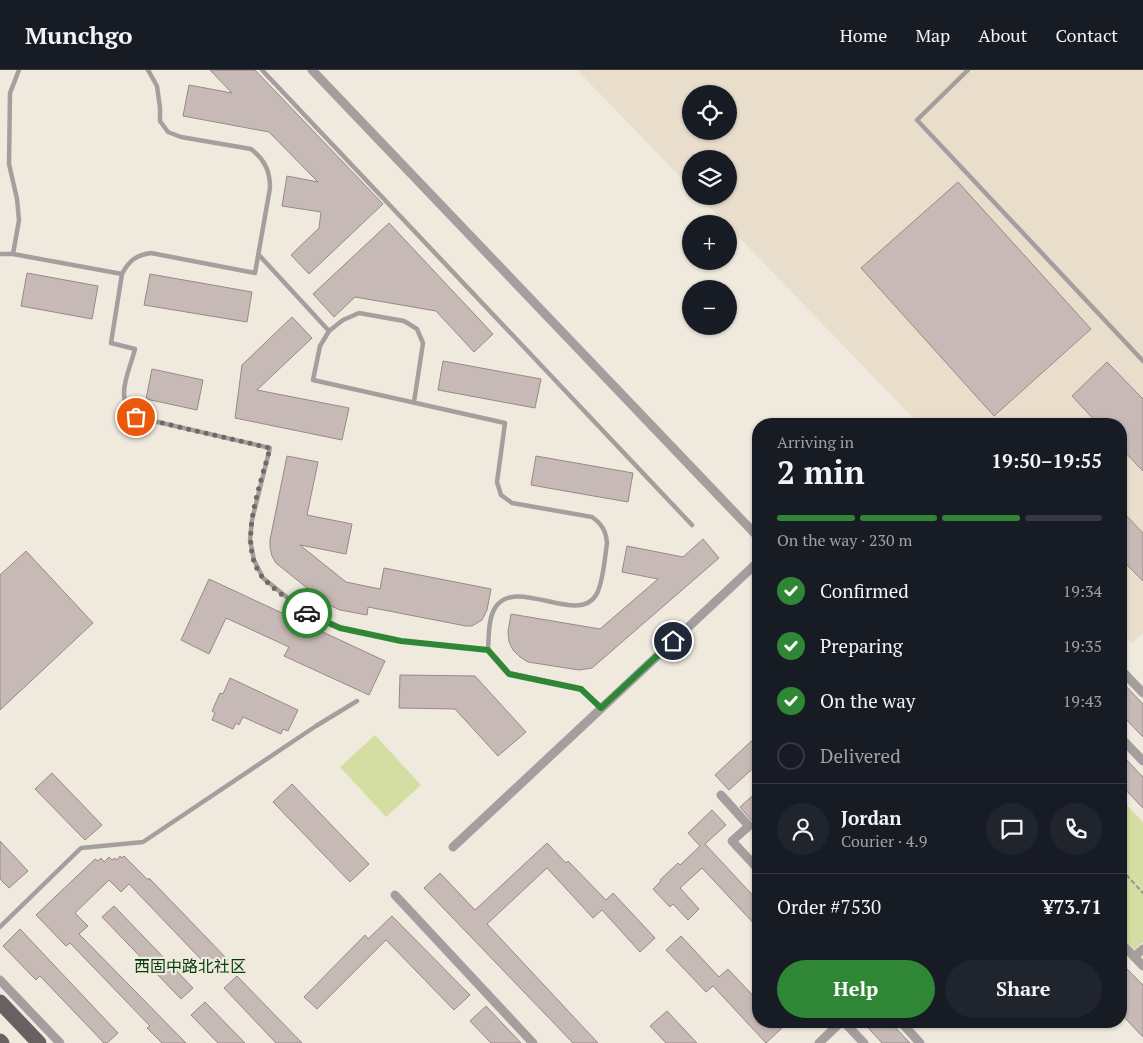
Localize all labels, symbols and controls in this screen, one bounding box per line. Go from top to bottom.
text: Munchgo [25,19,132,51]
text: Home [840,23,887,47]
text: Map [915,23,950,47]
text: About [978,23,1027,47]
text: Contact [1055,23,1118,47]
map controls [682,85,737,335]
button: locate [682,85,737,140]
button: layers [682,150,737,205]
button: + [682,215,737,270]
button: − [682,280,737,335]
pin [115,396,157,438]
icon: bag [122,403,150,431]
text: Arriving in [777,431,854,453]
text: 19:50–19:55 [991,448,1102,473]
text: 2 min [777,451,865,493]
text: On the way · 230 m [777,529,912,551]
icon: check [777,577,805,605]
text: Confirmed [820,578,909,603]
text: 19:34 [1063,580,1102,602]
courier [282,588,332,638]
icon: car [293,599,321,627]
pin [652,620,694,662]
icon: home [659,627,687,655]
icon: check [777,632,805,660]
text: Preparing [820,633,903,658]
text: 19:35 [1063,635,1102,657]
icon: check [777,687,805,715]
text: On the way [820,688,915,713]
text: 19:43 [1063,690,1102,712]
text: Delivered [820,743,901,768]
button: person [777,803,829,855]
button: chat [986,803,1038,855]
button: phone [1050,803,1102,855]
text: Jordan [841,805,902,830]
text: Courier · 4.9 [841,830,927,852]
text: Order #7530 [777,894,881,919]
text: ¥73.71 [1043,894,1102,919]
district label: 西固中路北社区 [134,955,246,977]
button: Help [777,960,935,1018]
button: Share [945,960,1102,1018]

